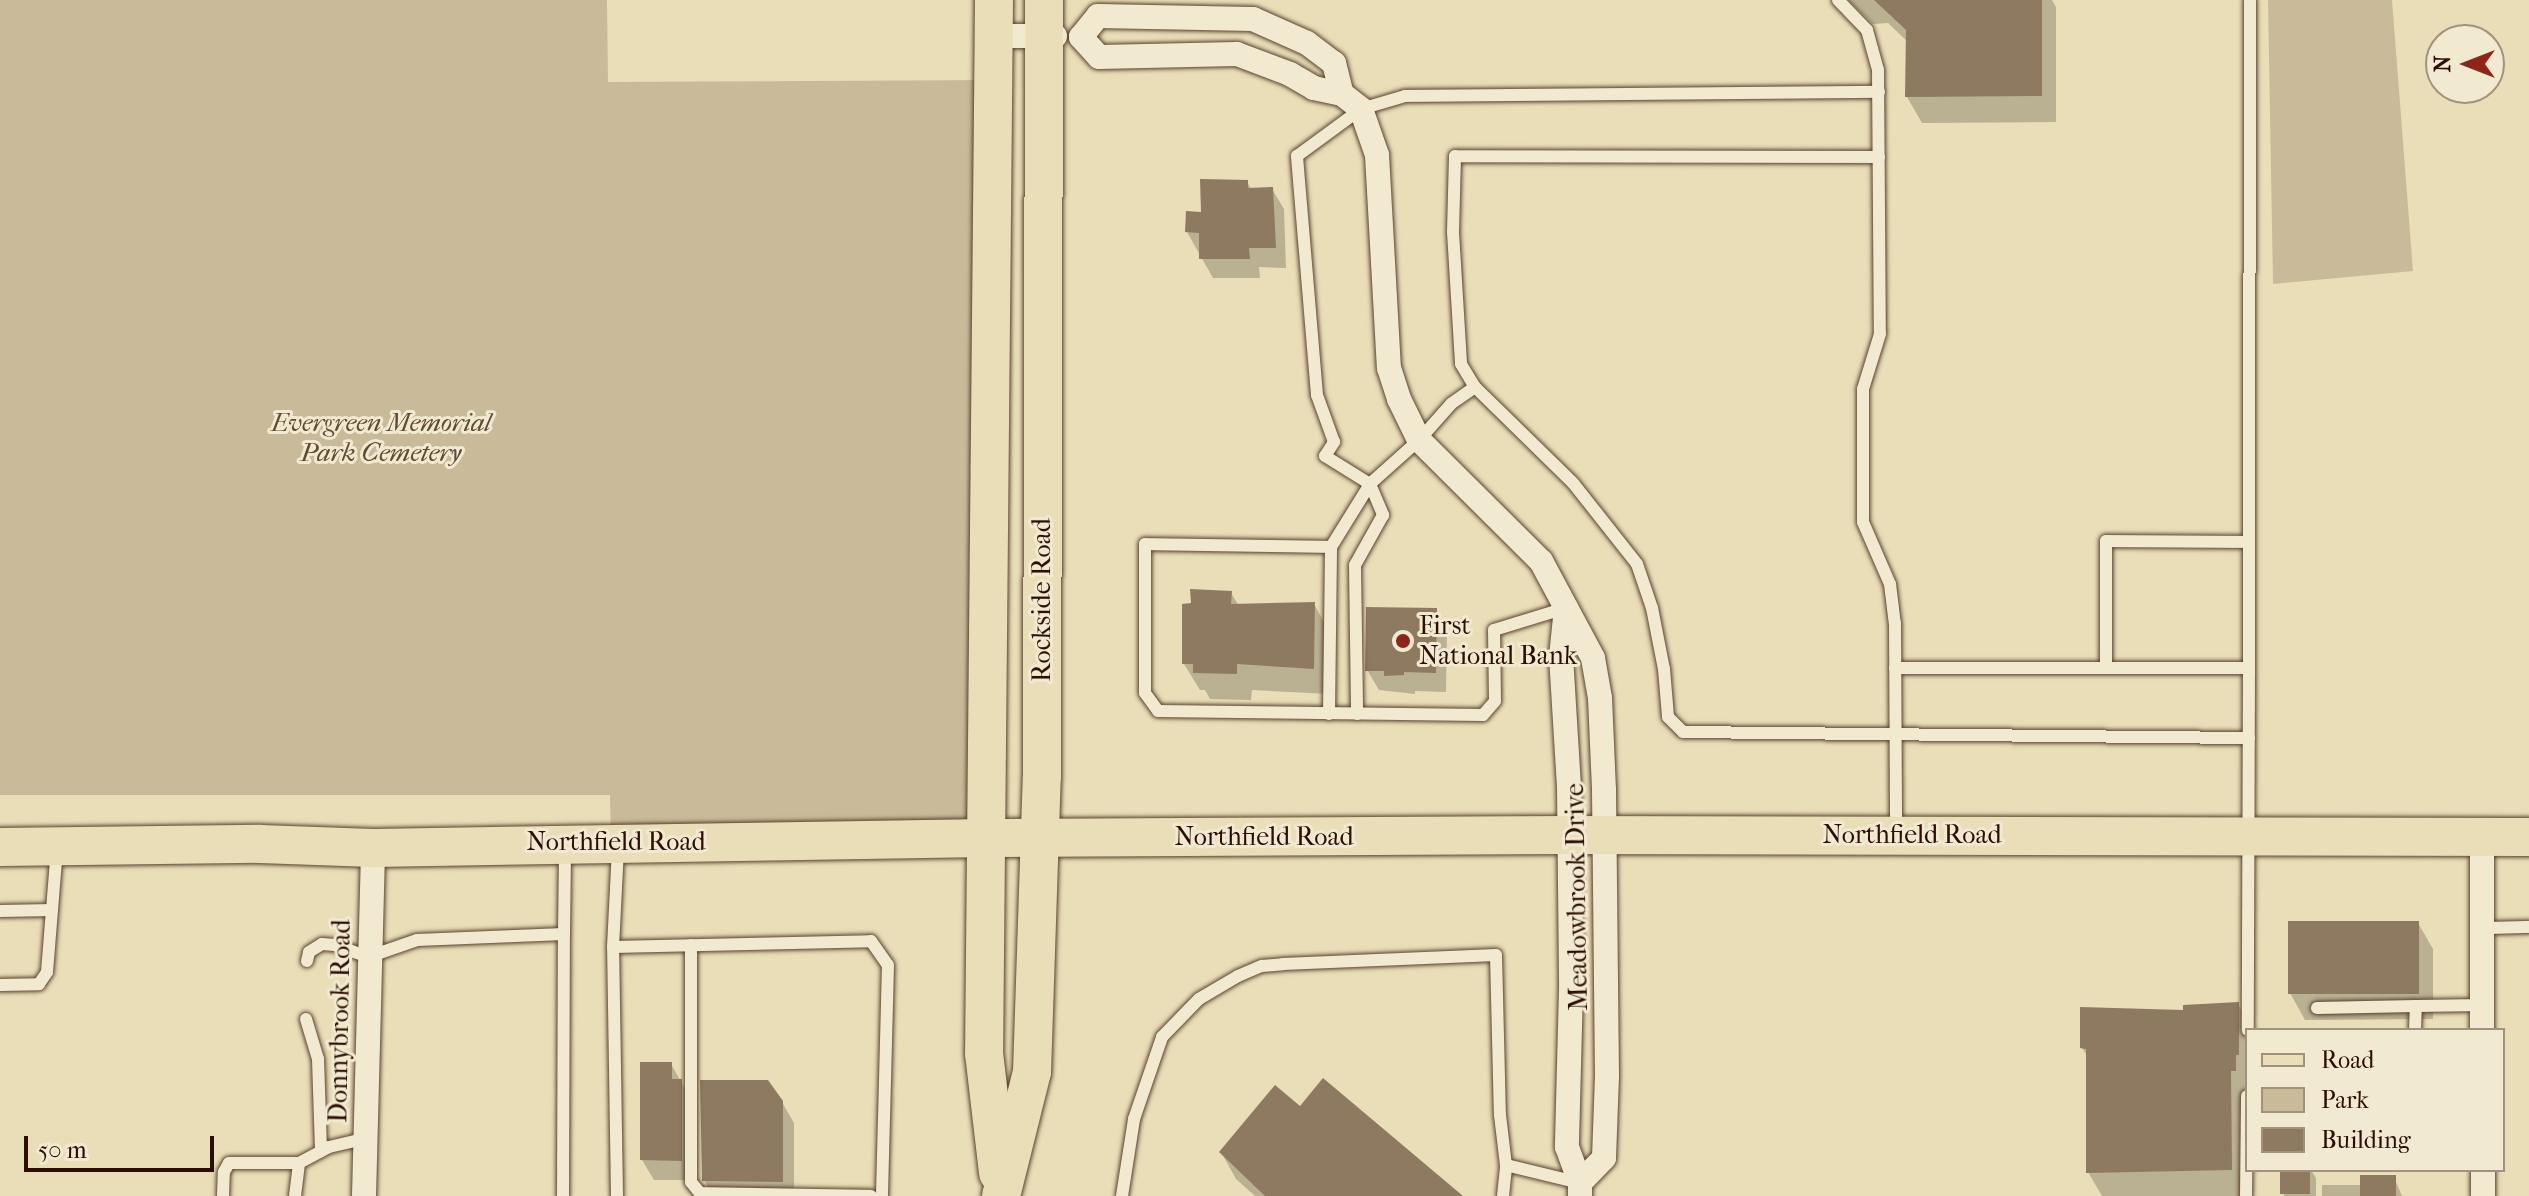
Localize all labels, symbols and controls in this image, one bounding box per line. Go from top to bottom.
north arrow [2425,24,2505,104]
text: N [2430,56,2456,72]
park label: Evergreen Memorial Park Cemetery [271,407,491,468]
street label: Rockside Road [1026,518,1058,682]
place label: First National Bank [1419,610,1577,672]
marker: First National Bank [1394,632,1412,650]
street label: Meadowbrook Drive [1559,783,1595,1011]
street label: Northfield Road [1822,819,2002,851]
street label: Northfield Road [1174,821,1354,853]
street label: Northfield Road [526,826,706,858]
street label: Donnybrook Road [323,919,357,1123]
legend [2245,1028,2505,1172]
text: Road [2321,1046,2374,1074]
text: Park [2321,1086,2369,1114]
scale bar [28,1120,218,1170]
text: Building [2321,1126,2411,1154]
text: 50 m [38,1136,87,1164]

